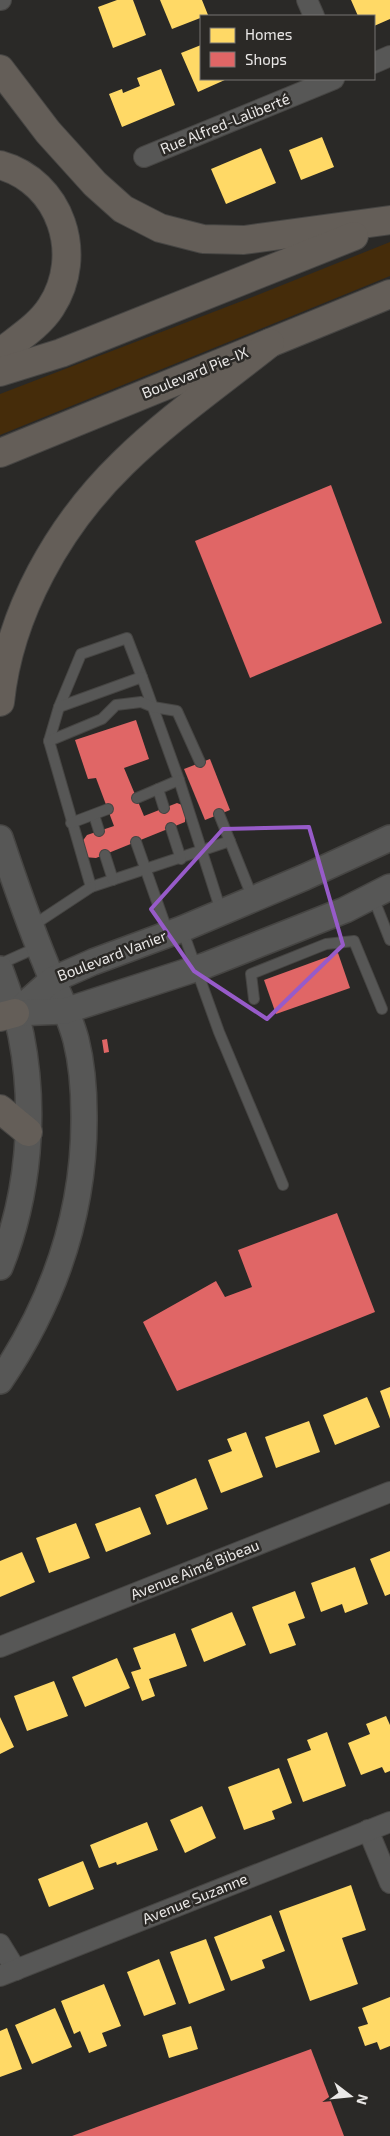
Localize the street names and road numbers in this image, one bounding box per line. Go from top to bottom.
street label: Rue Alfred-Laliberté [157,89,292,157]
street label: Boulevard Pie-IX [139,343,250,402]
street label: Boulevard Vanier [54,926,169,984]
street label: Avenue Aimé Bibeau [128,1535,262,1603]
street label: Avenue Suzanne [139,1869,250,1927]

